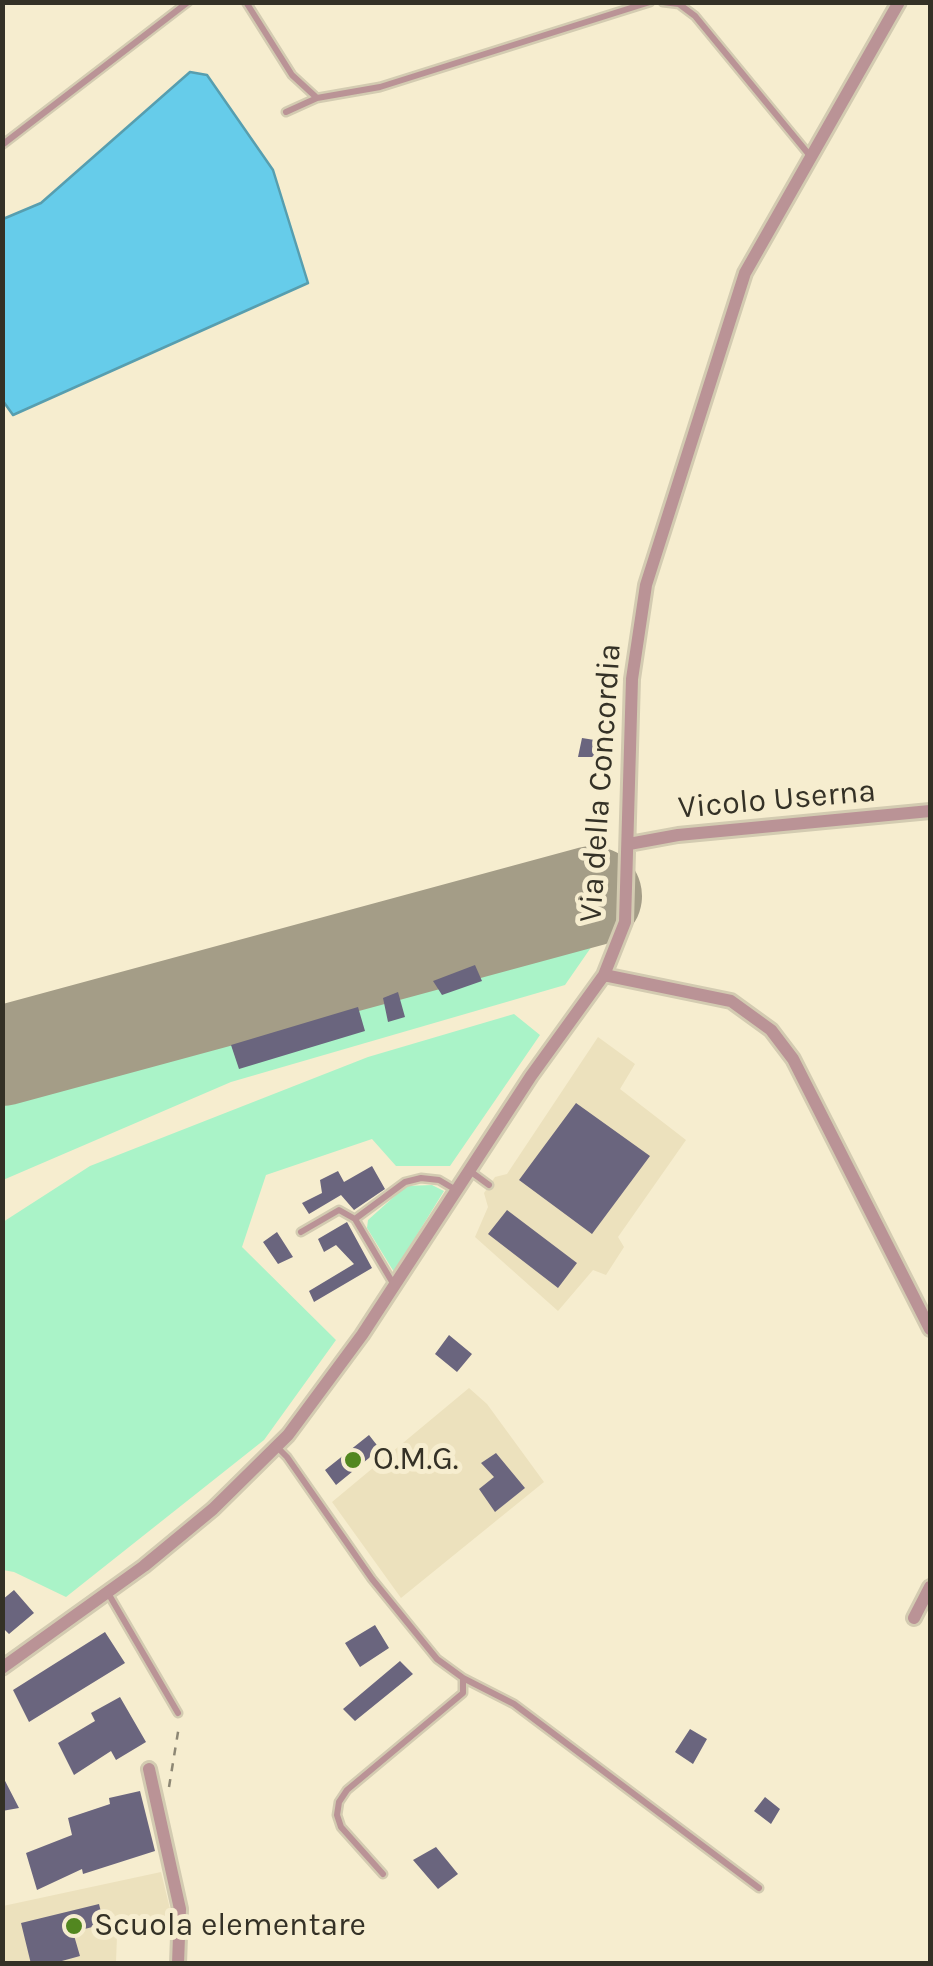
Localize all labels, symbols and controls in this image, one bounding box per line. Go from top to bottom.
street label: Via della Concordia [572,642,630,924]
street label: Vicolo Userna [677,772,877,828]
place label: O.M.G. [373,1441,459,1479]
marker: O.M.G. [342,1449,364,1471]
place label: Scuola elementare [94,1907,366,1945]
marker: Scuola elementare [63,1915,85,1937]

